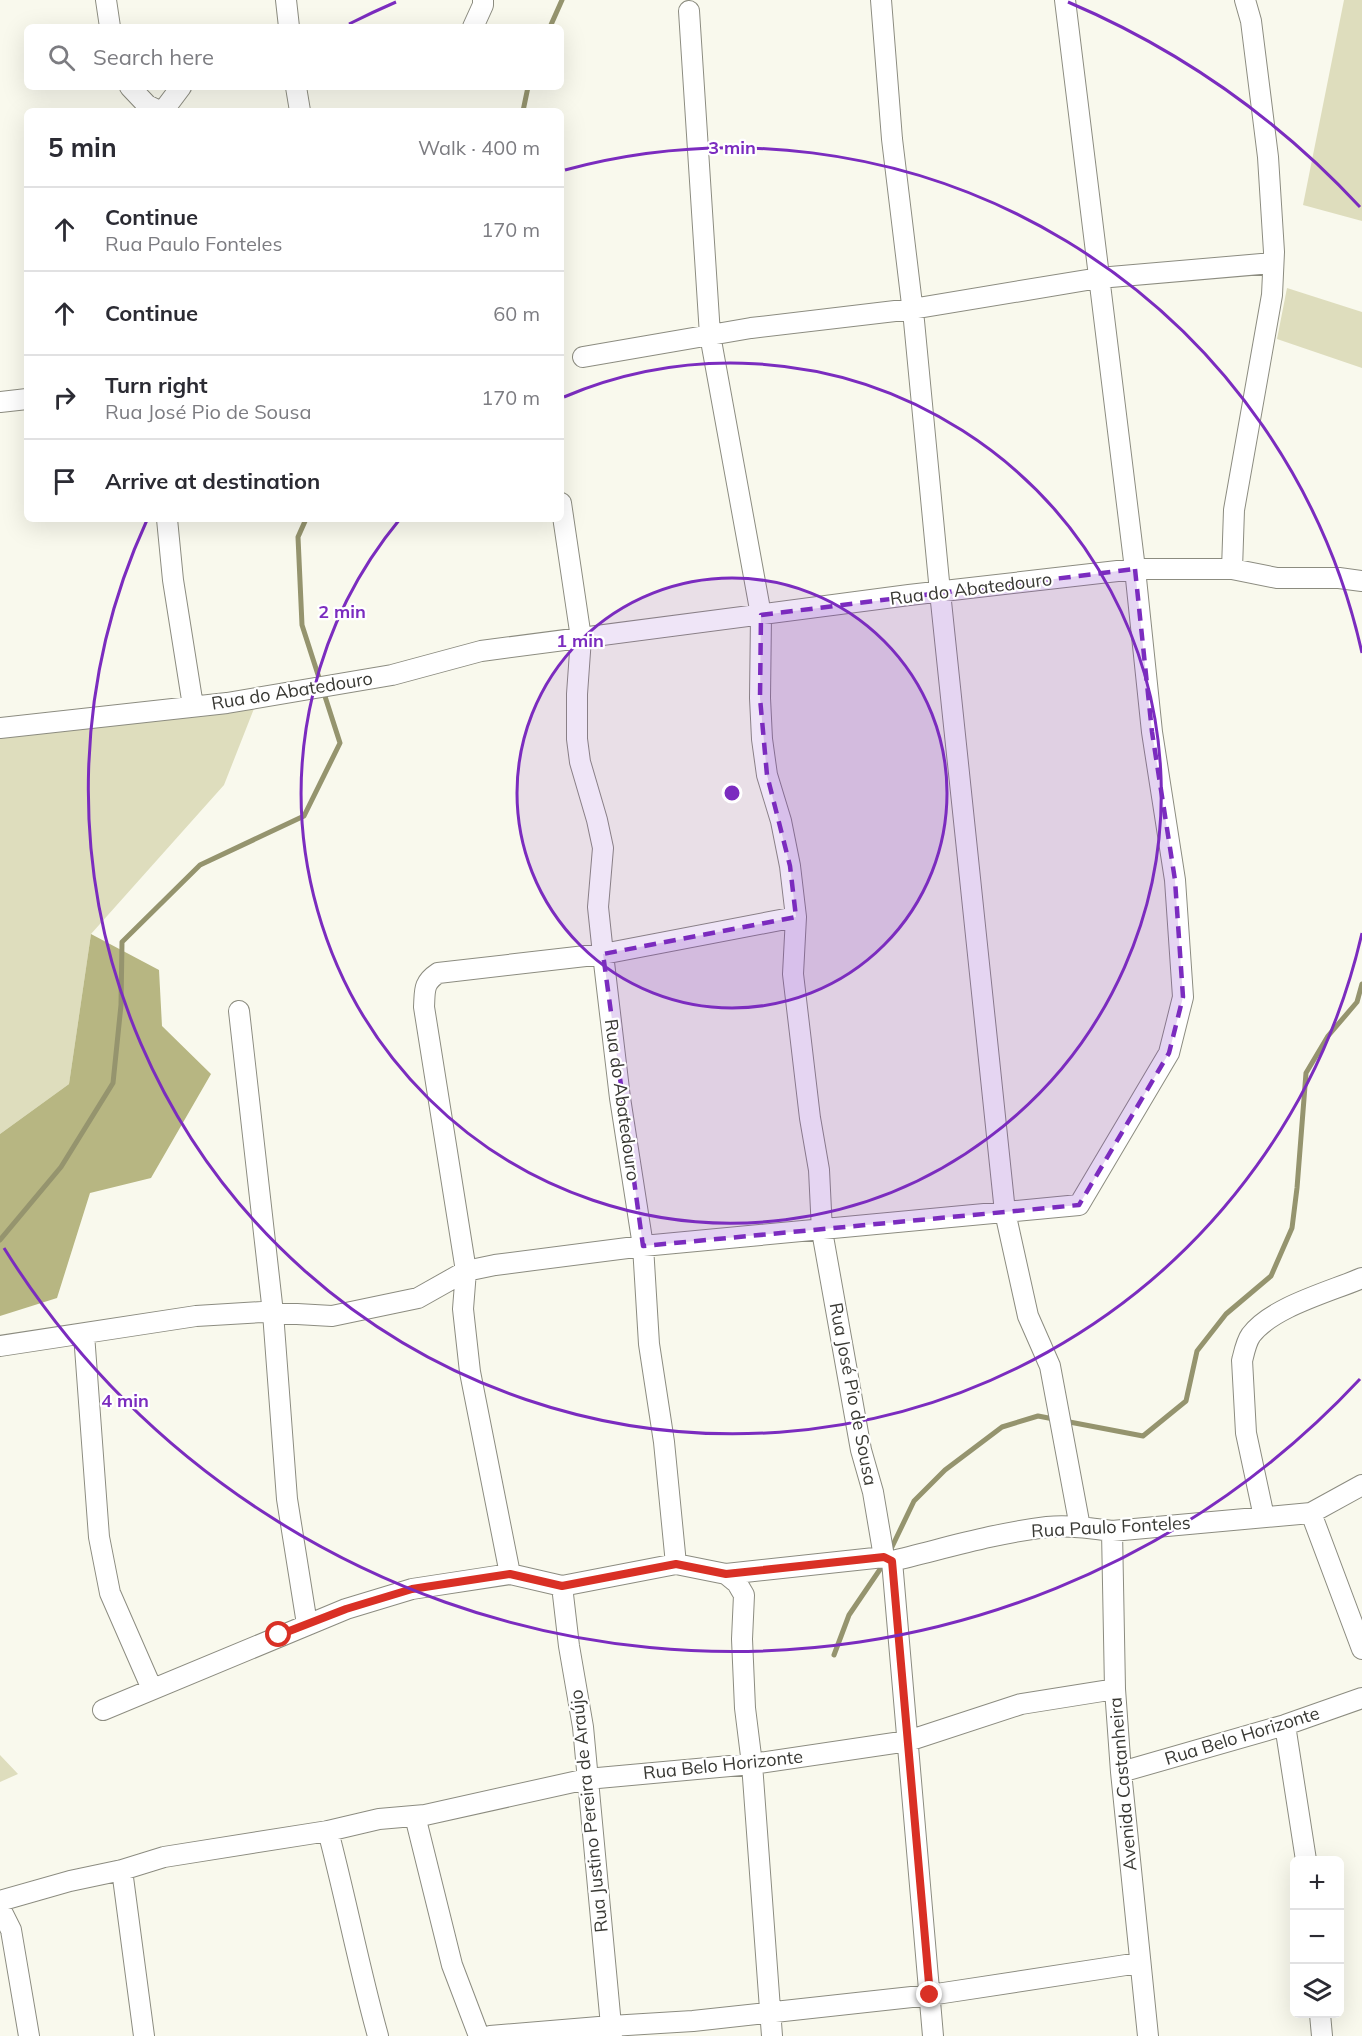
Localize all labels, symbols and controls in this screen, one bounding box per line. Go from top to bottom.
search box [24,24,564,90]
icon: search [45,41,78,74]
text: Search here [93,43,214,71]
text: 5 min [48,131,117,164]
text: Walk · 400 m [418,135,540,160]
text: 3 min [708,136,756,159]
text: Continue [105,203,198,231]
icon: ahead [48,213,81,246]
text: 170 m [481,217,540,242]
text: Rua Paulo Fonteles [105,231,282,256]
icon: ahead [48,297,81,330]
text: Continue [105,299,198,327]
text: 60 m [493,301,540,326]
text: Turn right [105,371,208,399]
icon: right [48,381,81,414]
text: 170 m [481,385,540,410]
text: Rua José Pio de Sousa [105,399,311,424]
icon: arrive [48,465,81,498]
text: Arrive at destination [105,467,320,495]
street label: Rua do Abatedouro [889,567,1053,610]
text: 2 min [318,600,366,623]
text: 1 min [556,629,604,652]
street label: Rua do Abatedouro [210,666,374,715]
centre of rings [722,783,742,803]
street label: Rua do Abatedouro [600,1018,645,1182]
street label: Rua José Pio de Sousa [824,1300,883,1487]
text: 4 min [101,1389,149,1412]
street label: Rua Paulo Fonteles [1031,1511,1191,1542]
route start [265,1621,291,1647]
street label: Rua Justino Pereira de Araújo [564,1689,613,1934]
street label: Avenida Castanheira [1103,1696,1142,1872]
street label: Rua Belo Horizonte [1162,1701,1322,1770]
street label: Rua Belo Horizonte [642,1745,804,1784]
map controls [1290,1856,1344,2018]
button: + [1290,1856,1344,1910]
button: − [1290,1910,1344,1964]
button: layers [1290,1964,1344,2018]
route end [916,1981,942,2007]

